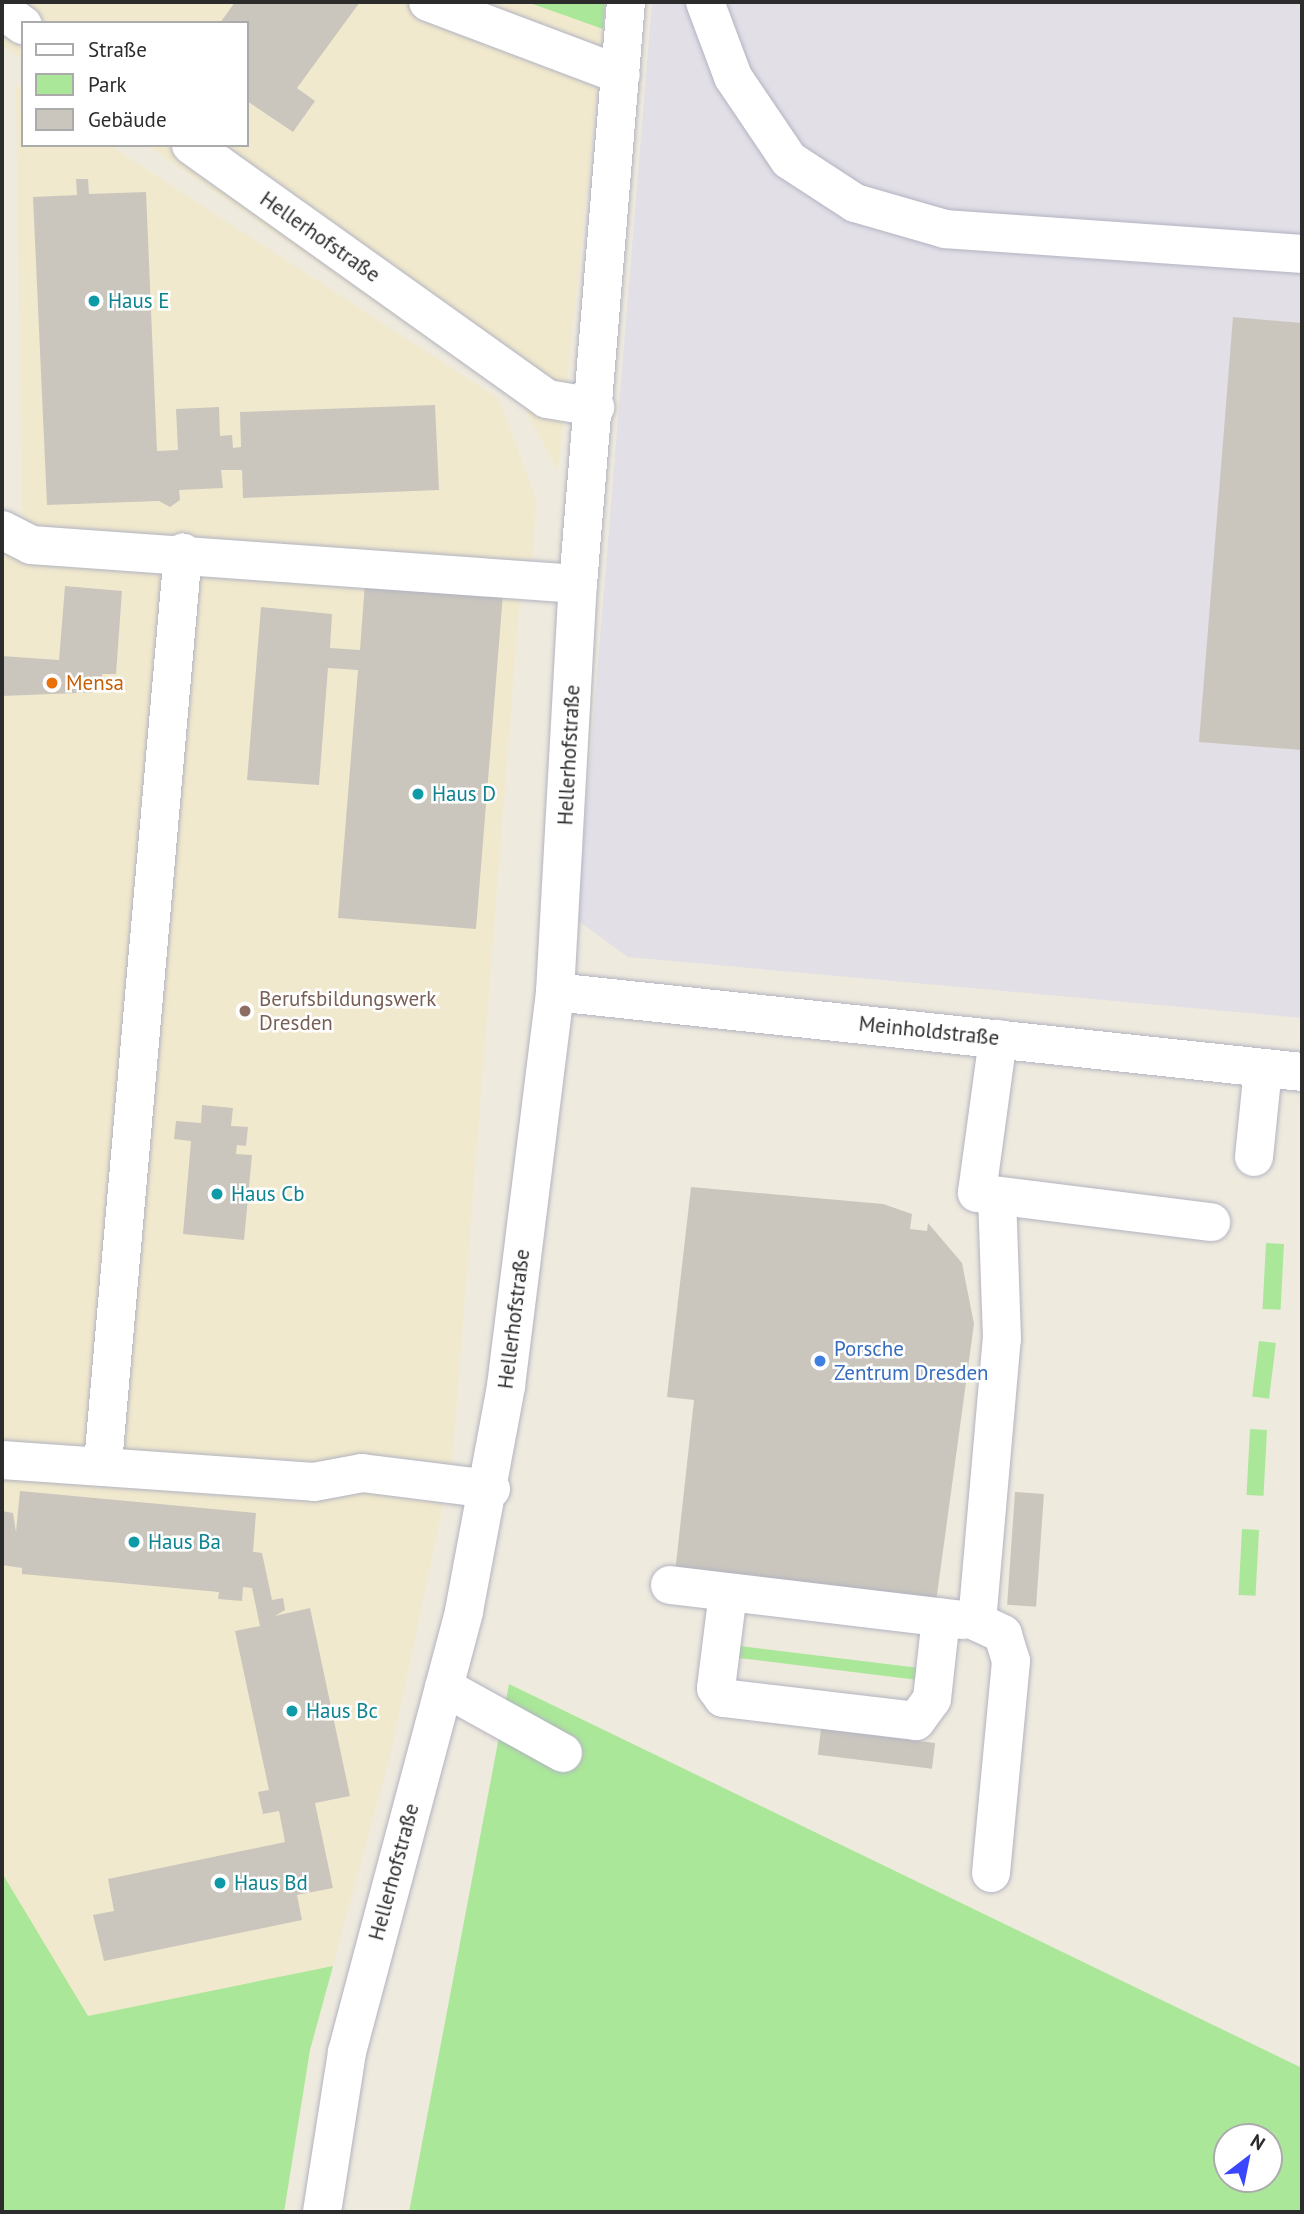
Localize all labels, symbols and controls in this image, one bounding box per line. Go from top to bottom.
legend [21,21,248,147]
text: Straße [88,36,147,63]
text: Park [88,71,127,98]
text: Gebäude [88,106,167,133]
street label: Hellerhofstraße [255,186,385,288]
place label: Haus E [108,288,170,314]
marker: Haus E [86,293,102,309]
place label: Mensa [66,670,124,696]
marker: Mensa [44,675,60,691]
street label: Hellerhofstraße [553,684,585,826]
place label: Haus D [432,781,496,807]
marker: Haus D [410,786,426,802]
place label: Berufsbildungswerk Dresden [259,986,436,1036]
marker: Berufsbildungswerk Dresden [237,1003,253,1019]
street label: Meinholdstraße [857,1011,1001,1051]
place label: Haus Cb [231,1181,305,1207]
marker: Haus Cb [209,1186,225,1202]
street label: Hellerhofstraße [493,1248,535,1390]
place label: Porsche Zentrum Dresden [834,1336,989,1386]
marker: Porsche Zentrum Dresden [812,1353,828,1369]
place label: Haus Ba [148,1529,221,1555]
marker: Haus Ba [126,1534,142,1550]
place label: Haus Bc [306,1698,378,1724]
marker: Haus Bc [284,1703,300,1719]
street label: Hellerhofstraße [364,1801,424,1943]
place label: Haus Bd [234,1870,308,1896]
marker: Haus Bd [212,1875,228,1891]
north arrow [1213,2123,1283,2193]
text: N [1246,2128,1270,2155]

